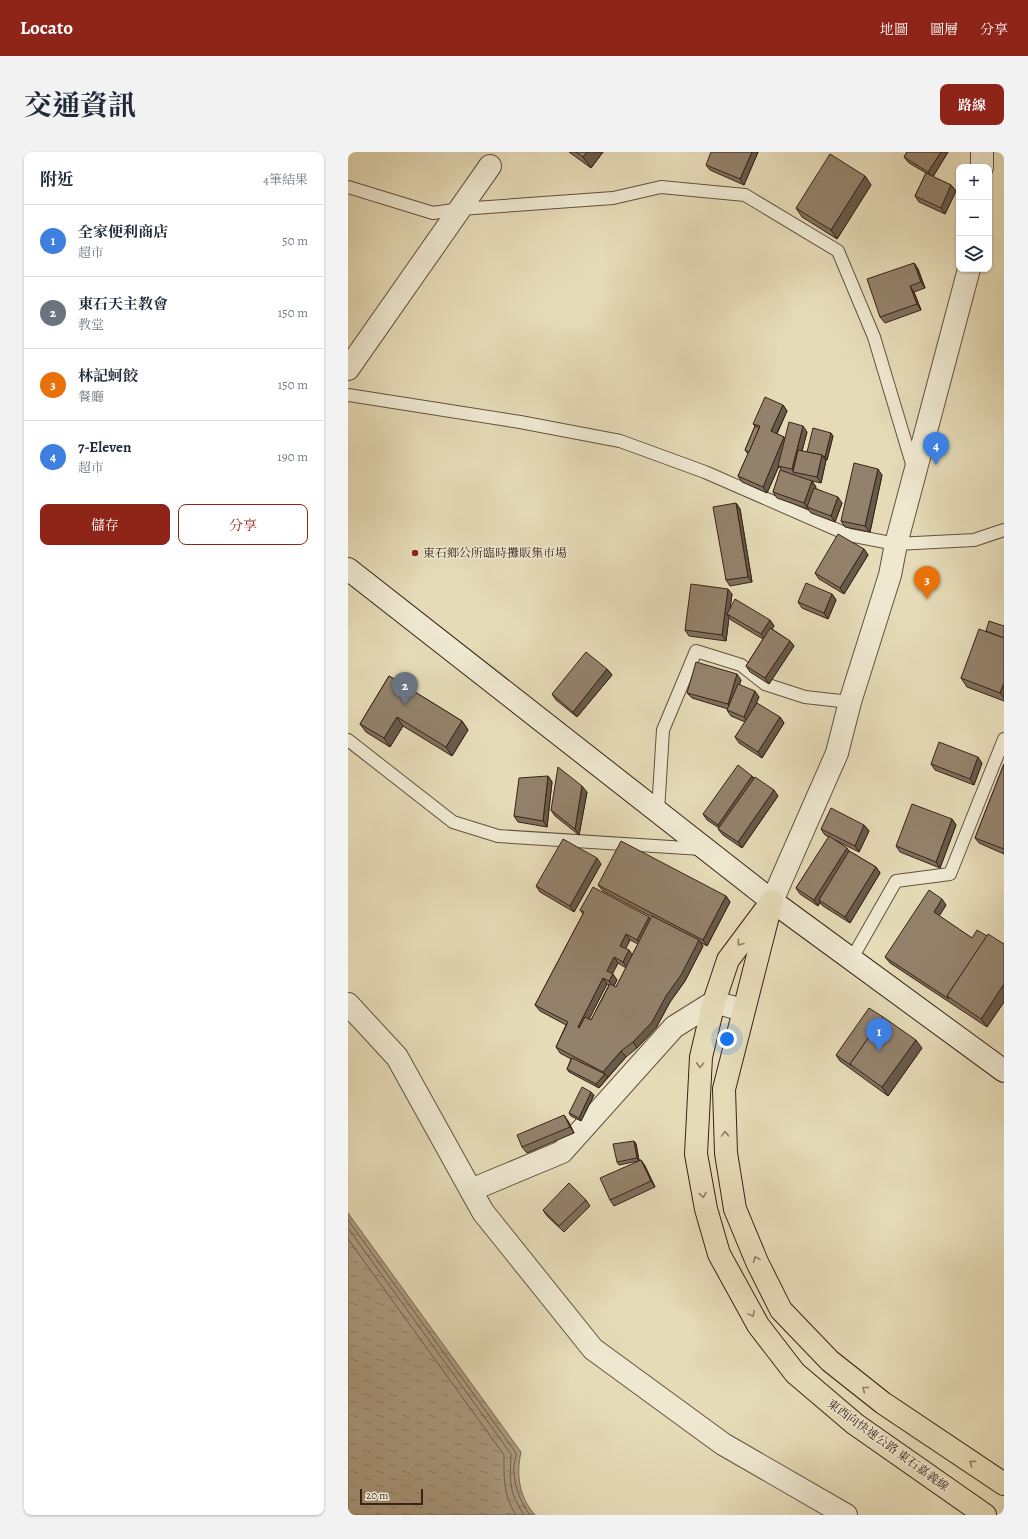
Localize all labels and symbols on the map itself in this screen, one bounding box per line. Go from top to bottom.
pin: 4 [923,432,949,465]
place label: 東石鄉公所臨時攤販集市場 [423,545,567,561]
marker: 東石鄉公所臨時攤販集市場 [410,548,420,558]
pin: 3 [914,566,940,599]
pin: 2 [392,672,418,705]
one-way arrow [738,939,745,946]
pin: 1 [866,1018,892,1051]
your location [717,1029,737,1049]
one-way arrow [696,1062,705,1068]
one-way arrow [721,1131,730,1137]
one-way arrow [699,1191,707,1198]
one-way arrow [753,1256,761,1263]
one-way arrow [747,1310,754,1317]
one-way arrow [862,1386,869,1393]
street label: 東西向快速公路 東石嘉義線 [824,1396,952,1494]
one-way arrow [969,1461,976,1468]
scale bar [360,1487,423,1506]

